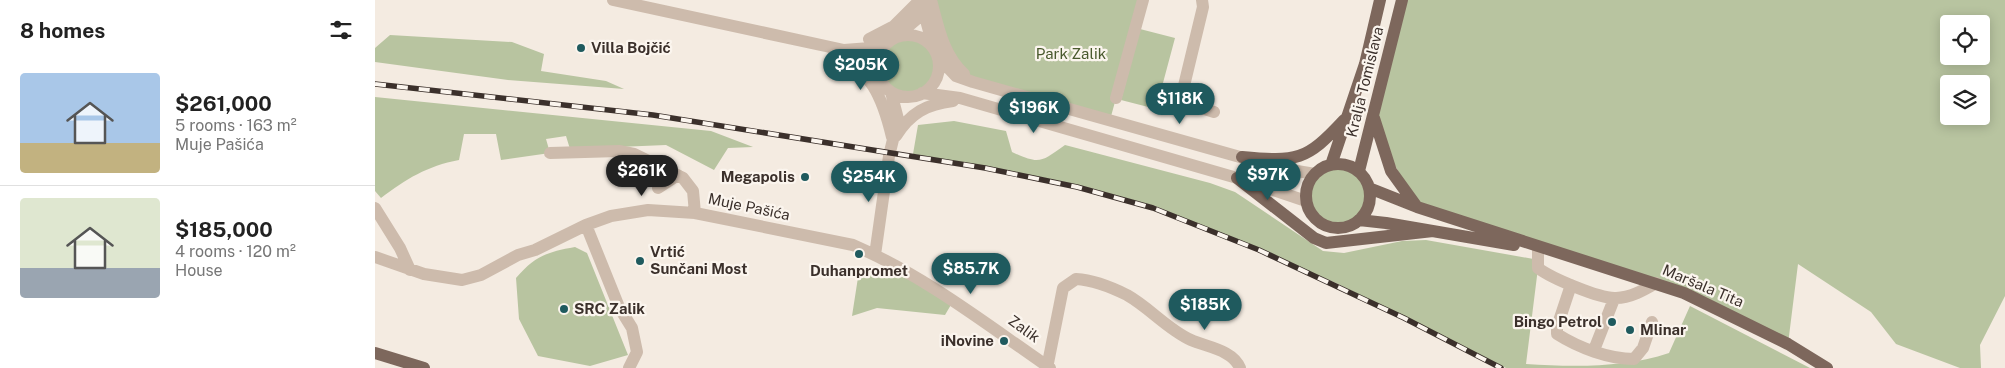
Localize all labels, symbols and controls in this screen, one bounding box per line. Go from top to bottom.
map controls [1940,15,1990,125]
button: locate [1940,15,1990,65]
icon: filters [327,16,355,44]
text: 8 homes [20,18,105,43]
street label: Kralja Tomislava [1343,25,1386,139]
place label: Villa Bojčić [591,39,671,56]
marker: Villa Bojčić [575,42,587,54]
park label: Park Zalik [1036,45,1106,62]
pin: $205K [826,48,896,91]
text: $205K [834,55,888,74]
button: layers [1940,75,1990,125]
pin: $118K [1145,82,1215,125]
text: $118K [1157,89,1203,108]
text: $261,000 [175,91,272,116]
pin: $196K [999,92,1069,134]
icon: home [60,93,120,153]
text: $196K [1009,98,1059,117]
text: 5 rooms · 163 m² [175,116,297,135]
text: Muje Pašića [175,135,264,154]
pin: $261K [607,154,677,197]
pin: $97K [1238,158,1298,201]
pin: $254K [834,160,904,203]
text: $261K [617,161,667,180]
text: $97K [1247,165,1289,184]
text: $254K [842,167,896,186]
place label: Megapolis [721,168,795,185]
marker: Megapolis [799,171,811,183]
street label: Muje Pašića [707,190,792,223]
text: $185,000 [175,217,273,242]
icon: home [60,218,120,278]
text: 4 rooms · 120 m² [175,242,296,261]
place label: Vrtić Sunčani Most [650,243,747,277]
marker: Duhanpromet [853,248,865,260]
pin: $85.7K [930,252,1012,295]
marker: Vrtić Sunčani Most [634,255,646,267]
text: $85.7K [943,259,999,278]
text: House [175,261,223,280]
street label: Maršala Tita [1660,261,1746,310]
place label: Duhanpromet [810,262,908,279]
pin: $185K [1170,288,1240,331]
text: $185K [1180,295,1230,314]
place label: SRC Zalik [574,300,645,317]
marker: SRC Zalik [558,303,570,315]
street label: Zalik [1005,312,1043,346]
place label: Bingo Petrol [1514,313,1602,330]
marker: Bingo Petrol [1606,316,1618,328]
place label: Mlinar [1640,321,1686,338]
marker: Mlinar [1624,324,1636,336]
place label: iNovine [941,332,994,349]
marker: iNovine [998,335,1010,347]

